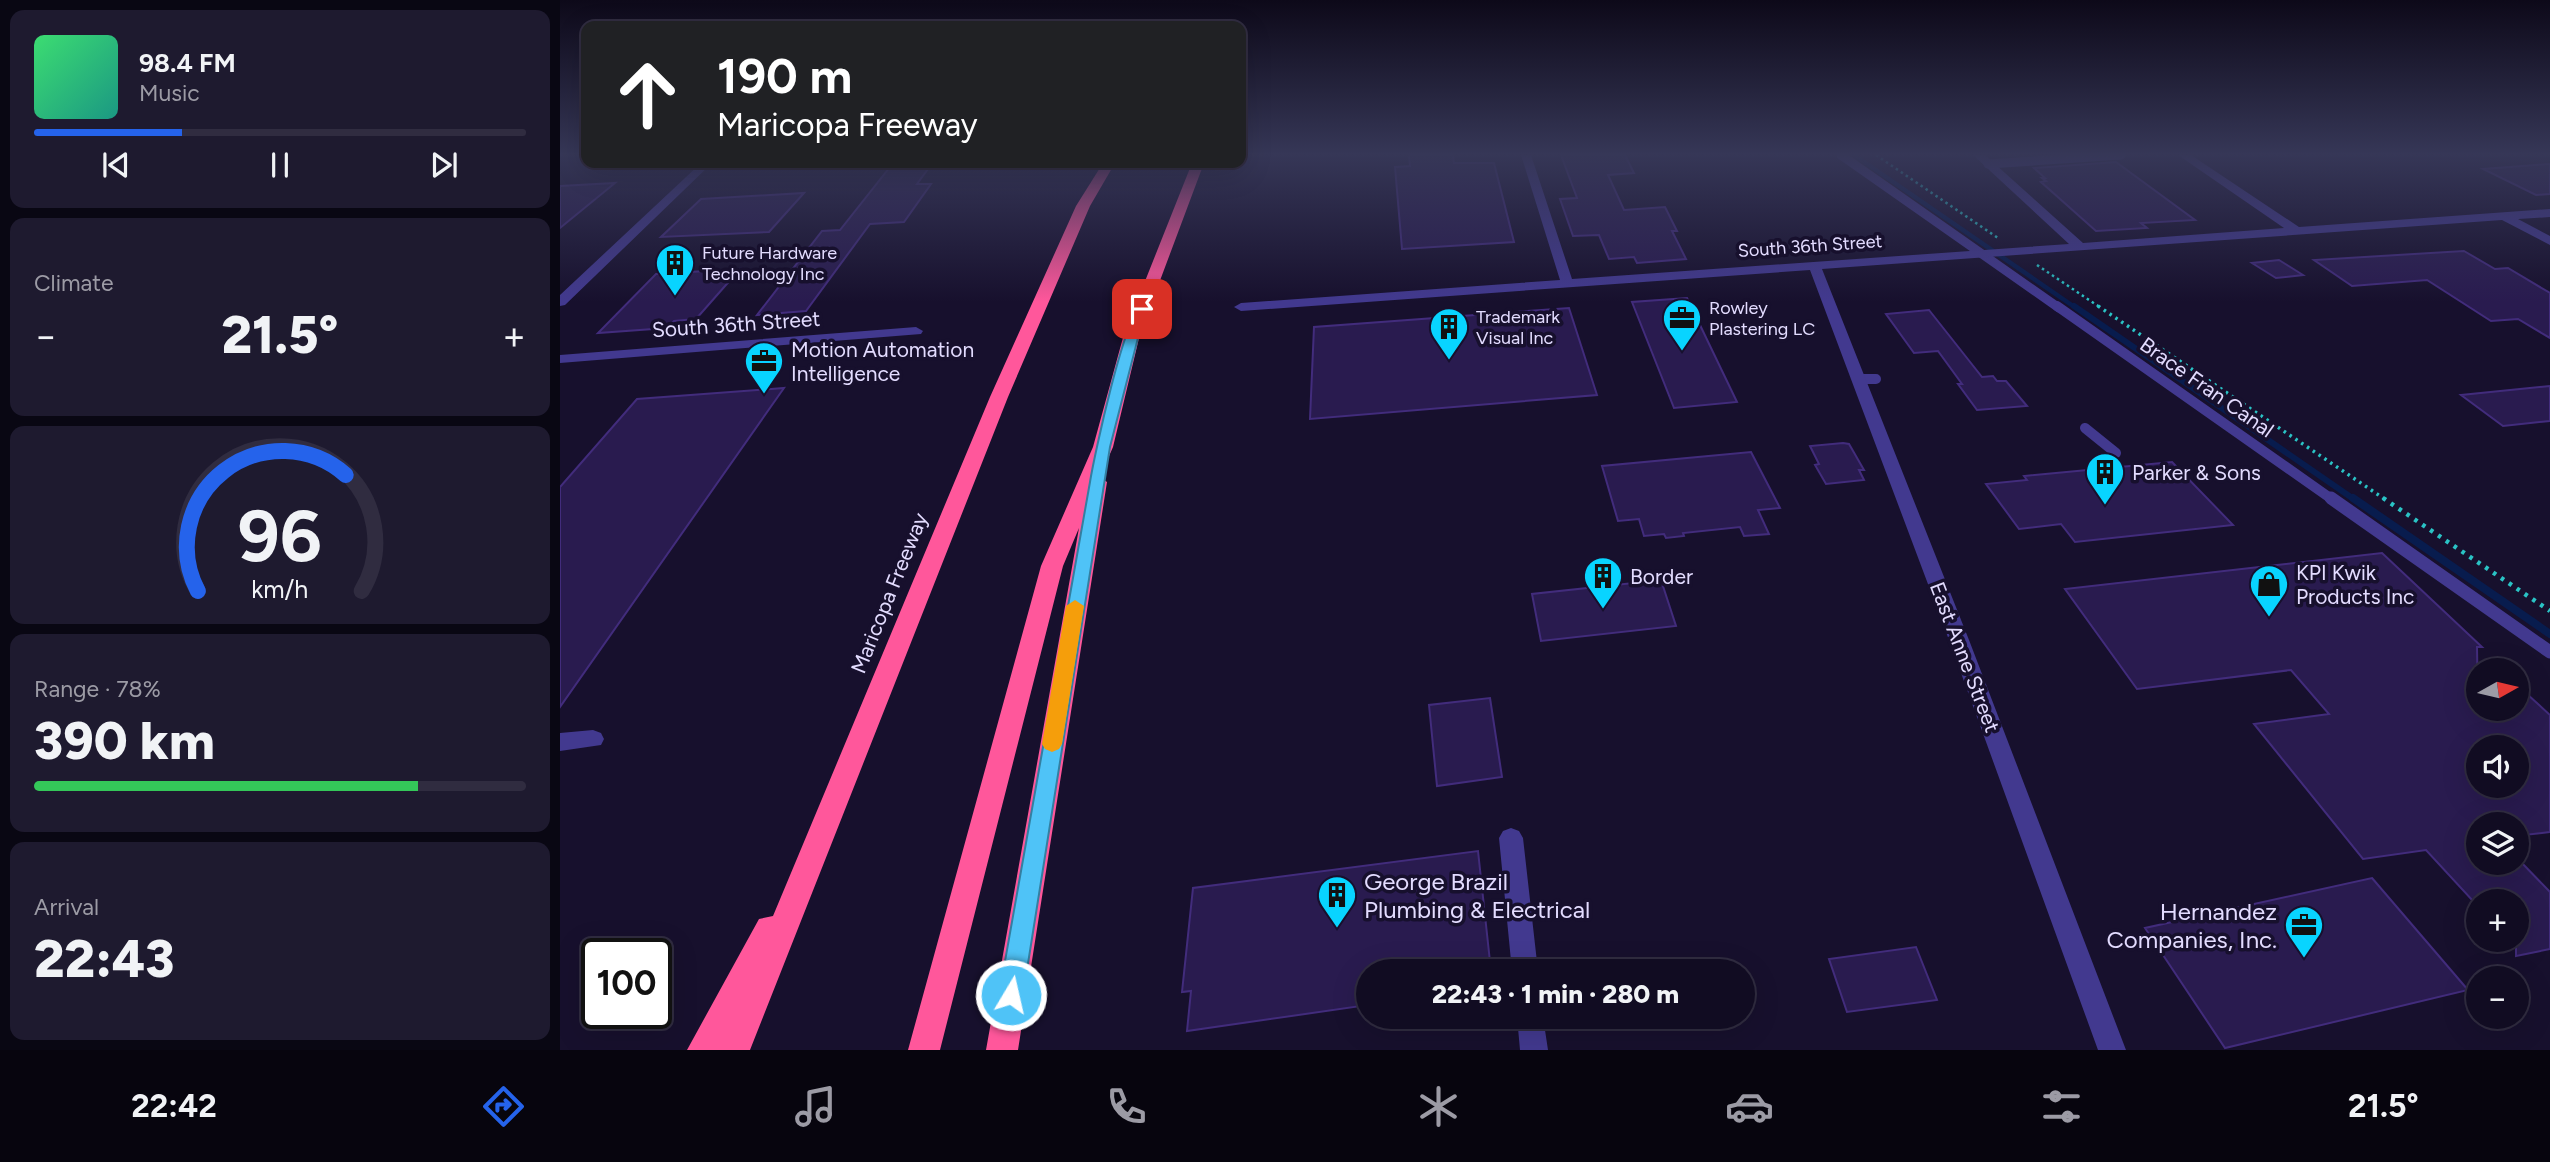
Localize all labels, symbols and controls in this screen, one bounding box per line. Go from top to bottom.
text: 190 m [717,46,852,105]
text: 98.4 FM [139,47,236,79]
icon: ahead [602,49,693,140]
text: Music [139,79,200,107]
text: Maricopa Freeway [717,106,978,144]
icon: previous [97,146,135,184]
icon: pause [261,146,299,184]
icon: next [425,146,463,184]
street label: South 36th Street [1737,230,1883,262]
building icon: Future Hardware Technology Inc [654,242,696,297]
place label: Future Hardware Technology Inc [702,242,837,285]
text: Climate [34,269,113,297]
pin [1112,279,1172,339]
icon: arrive [1123,290,1161,328]
office icon: Rowley Plastering LC [1661,297,1703,352]
place label: Rowley Plastering LC [1709,297,1815,340]
text: 21.5° [222,304,338,366]
street label: South 36th Street [651,306,821,342]
building icon: Trademark Visual Inc [1428,306,1470,361]
place label: Trademark Visual Inc [1476,306,1560,349]
text: − [34,313,58,359]
text: + [502,313,526,359]
street label: Brace Fran Canal [2135,332,2279,442]
place label: Motion Automation Intelligence [791,337,974,386]
office icon: Motion Automation Intelligence [743,340,785,395]
building icon: Parker & Sons [2084,451,2126,506]
place label: Parker & Sons [2132,460,2261,485]
text: 96 [238,492,322,579]
street label: Maricopa Freeway [845,509,933,677]
building icon: Border [1582,555,1624,610]
place label: KPI Kwik Products Inc [2296,560,2414,609]
shop icon: KPI Kwik Products Inc [2248,563,2290,618]
place label: Border [1630,564,1693,589]
text: km/h [251,574,309,604]
street label: East Anne Street [1925,578,2005,736]
north arrow [2466,658,2529,721]
map controls [2466,658,2529,1029]
text: Range · 78% [34,675,161,703]
text: 390 km [34,710,215,772]
button: sound [2466,735,2529,798]
button: layers [2466,812,2529,875]
place label: George Brazil Plumbing & Electrical [1364,867,1590,924]
building icon: George Brazil Plumbing & Electrical [1316,874,1358,929]
button: + [2466,889,2529,952]
text: Arrival [34,893,99,921]
place label: Hernandez Companies, Inc. [2106,897,2277,954]
office icon: Hernandez Companies, Inc. [2283,904,2325,959]
text: 22:43 [34,928,174,990]
speed limit sign: 100 [581,938,672,1029]
position arrow [974,958,1048,1032]
button: − [2466,966,2529,1029]
text: 22:43 · 1 min · 280 m [1432,978,1679,1010]
icon: directions [479,1082,528,1131]
icon: music [791,1082,840,1131]
icon: phone [1102,1082,1151,1131]
icon: climate [1414,1082,1463,1131]
icon: car [1725,1082,1774,1131]
icon: filters [2037,1082,2086,1131]
text: 22:42 [131,1087,217,1125]
text: 21.5° [2348,1087,2419,1125]

